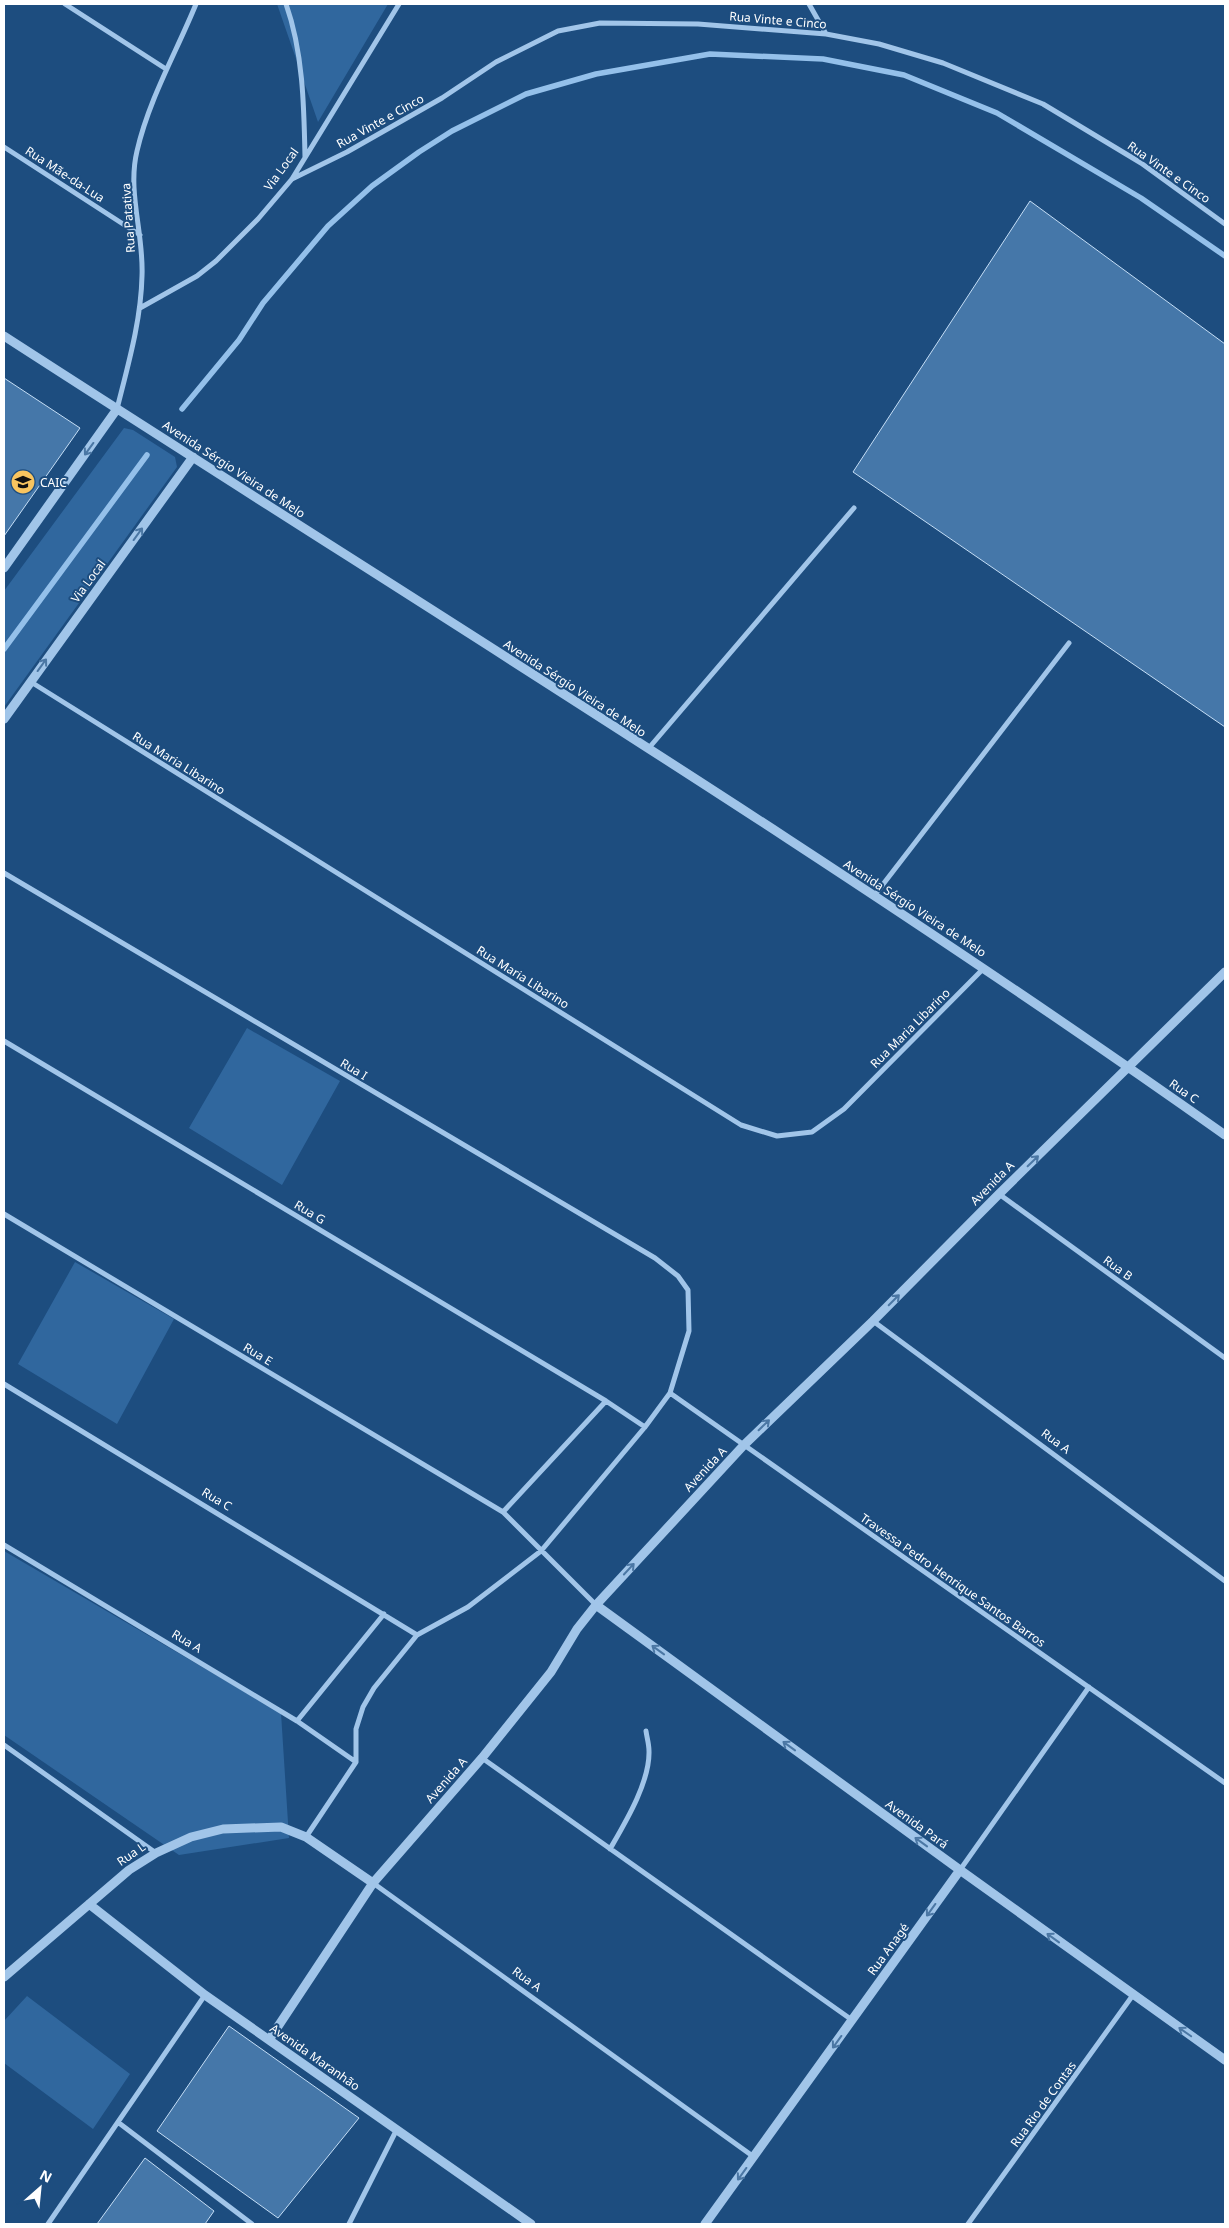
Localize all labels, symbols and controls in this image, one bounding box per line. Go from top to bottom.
street label: Rua Vinte e Cinco [729,7,827,33]
street label: Rua Vinte e Cinco [333,90,427,152]
street label: Rua Vinte e Cinco [1124,137,1214,207]
street label: Rua Mãe-da-Lua [22,142,108,206]
street label: Via Local [260,144,302,194]
street label: Rua Patativa [117,182,139,254]
street label: Avenida Sérgio Vieira de Melo [159,416,309,522]
one-way arrow [84,442,94,456]
school or university icon: CAIC [10,469,36,495]
place label: CAIC [40,474,67,491]
one-way arrow [133,527,143,541]
street label: Via Local [67,556,109,606]
street label: Avenida Sérgio Vieira de Melo [500,635,650,741]
one-way arrow [37,658,47,672]
street label: Rua Maria Libarino [129,728,229,798]
street label: Avenida Sérgio Vieira de Melo [840,855,990,961]
street label: Rua Maria Libarino [473,942,573,1012]
street label: Rua Maria Libarino [866,984,954,1072]
street label: Rua I [337,1054,371,1084]
street label: Rua C [1166,1075,1202,1107]
one-way arrow [1027,1155,1039,1167]
street label: Avenida A [966,1157,1018,1209]
street label: Rua G [291,1196,329,1228]
street label: Rua B [1100,1252,1136,1285]
one-way arrow [887,1294,900,1306]
street label: Rua E [240,1339,276,1369]
one-way arrow [758,1420,770,1432]
street label: Rua A [1038,1425,1074,1458]
street label: Avenida A [680,1443,731,1495]
street label: Rua C [199,1483,236,1515]
street label: Travessa Pedro Henrique Santos Barros [857,1509,1049,1651]
one-way arrow [623,1563,635,1576]
street label: Rua A [169,1625,206,1657]
one-way arrow [651,1645,665,1655]
one-way arrow [782,1741,796,1751]
street label: Avenida A [421,1753,471,1807]
street label: Avenida Pará [882,1795,952,1853]
one-way arrow [914,1837,928,1847]
street label: Rua L [113,1838,149,1870]
one-way arrow [926,1903,937,1916]
street label: Rua Anagé [863,1919,913,1979]
one-way arrow [1047,1932,1060,1943]
street label: Rua A [509,1963,545,1996]
street label: Avenida Maranhão [267,2020,363,2094]
one-way arrow [1179,2027,1193,2037]
one-way arrow [832,2035,842,2049]
street label: Rua Rio de Contas [1006,2058,1080,2150]
north arrow [15,2163,65,2213]
text: N [37,2165,56,2187]
one-way arrow [737,2167,747,2181]

